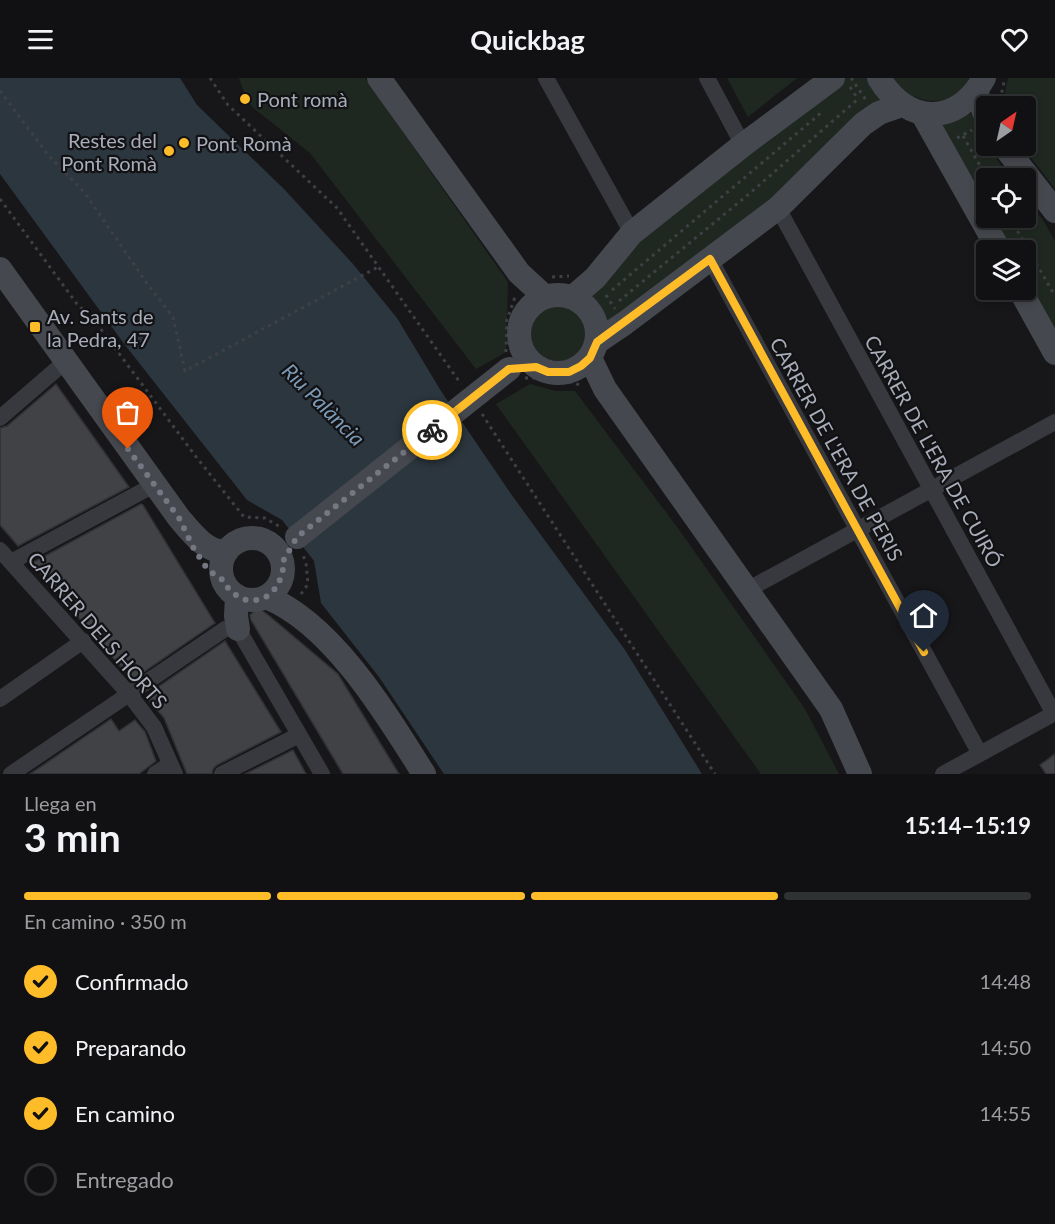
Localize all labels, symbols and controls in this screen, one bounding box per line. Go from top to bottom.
icon: menu [24,23,57,56]
text: Quickbag [470,23,585,56]
icon: heart [998,23,1031,56]
place label: Pont romà [257,87,348,111]
marker: Pont romà [238,92,252,106]
north arrow [976,96,1036,156]
map controls [976,96,1036,300]
place label: Restes del Pont Romà [61,128,157,175]
place label: Pont Romà [196,131,292,155]
marker: Pont Romà [177,136,191,150]
marker: Restes del Pont Romà [162,144,176,158]
button: locate [976,168,1036,228]
button: layers [976,240,1036,300]
place label: Av. Sants de la Pedra, 47 [47,304,154,351]
marker: Av. Sants de la Pedra, 47 [28,320,42,334]
street label: CARRER DE L'ERA DE CUIRÓ [860,331,1008,571]
street label: CARRER DE L'ERA DE PERIS [765,333,909,565]
water label: Riu Palància [278,358,370,450]
pin [102,387,153,449]
icon: bag [111,396,144,429]
courier [402,400,462,460]
icon: bike [416,414,449,447]
street label: CARRER DELS HORTS [23,547,173,713]
pin [898,590,949,652]
icon: home [907,599,940,632]
text: Llega en [24,791,97,815]
text: 15:14–15:19 [905,812,1031,839]
text: 3 min [24,814,121,860]
text: En camino · 350 m [24,909,187,933]
icon: check [24,965,57,998]
text: Confirmado [75,968,188,995]
text: 14:48 [980,969,1031,993]
icon: check [24,1031,57,1064]
text: Preparando [75,1034,186,1061]
text: 14:50 [980,1035,1031,1059]
icon: check [24,1097,57,1130]
text: En camino [75,1100,175,1127]
text: 14:55 [980,1101,1031,1125]
text: Entregado [75,1166,174,1193]

